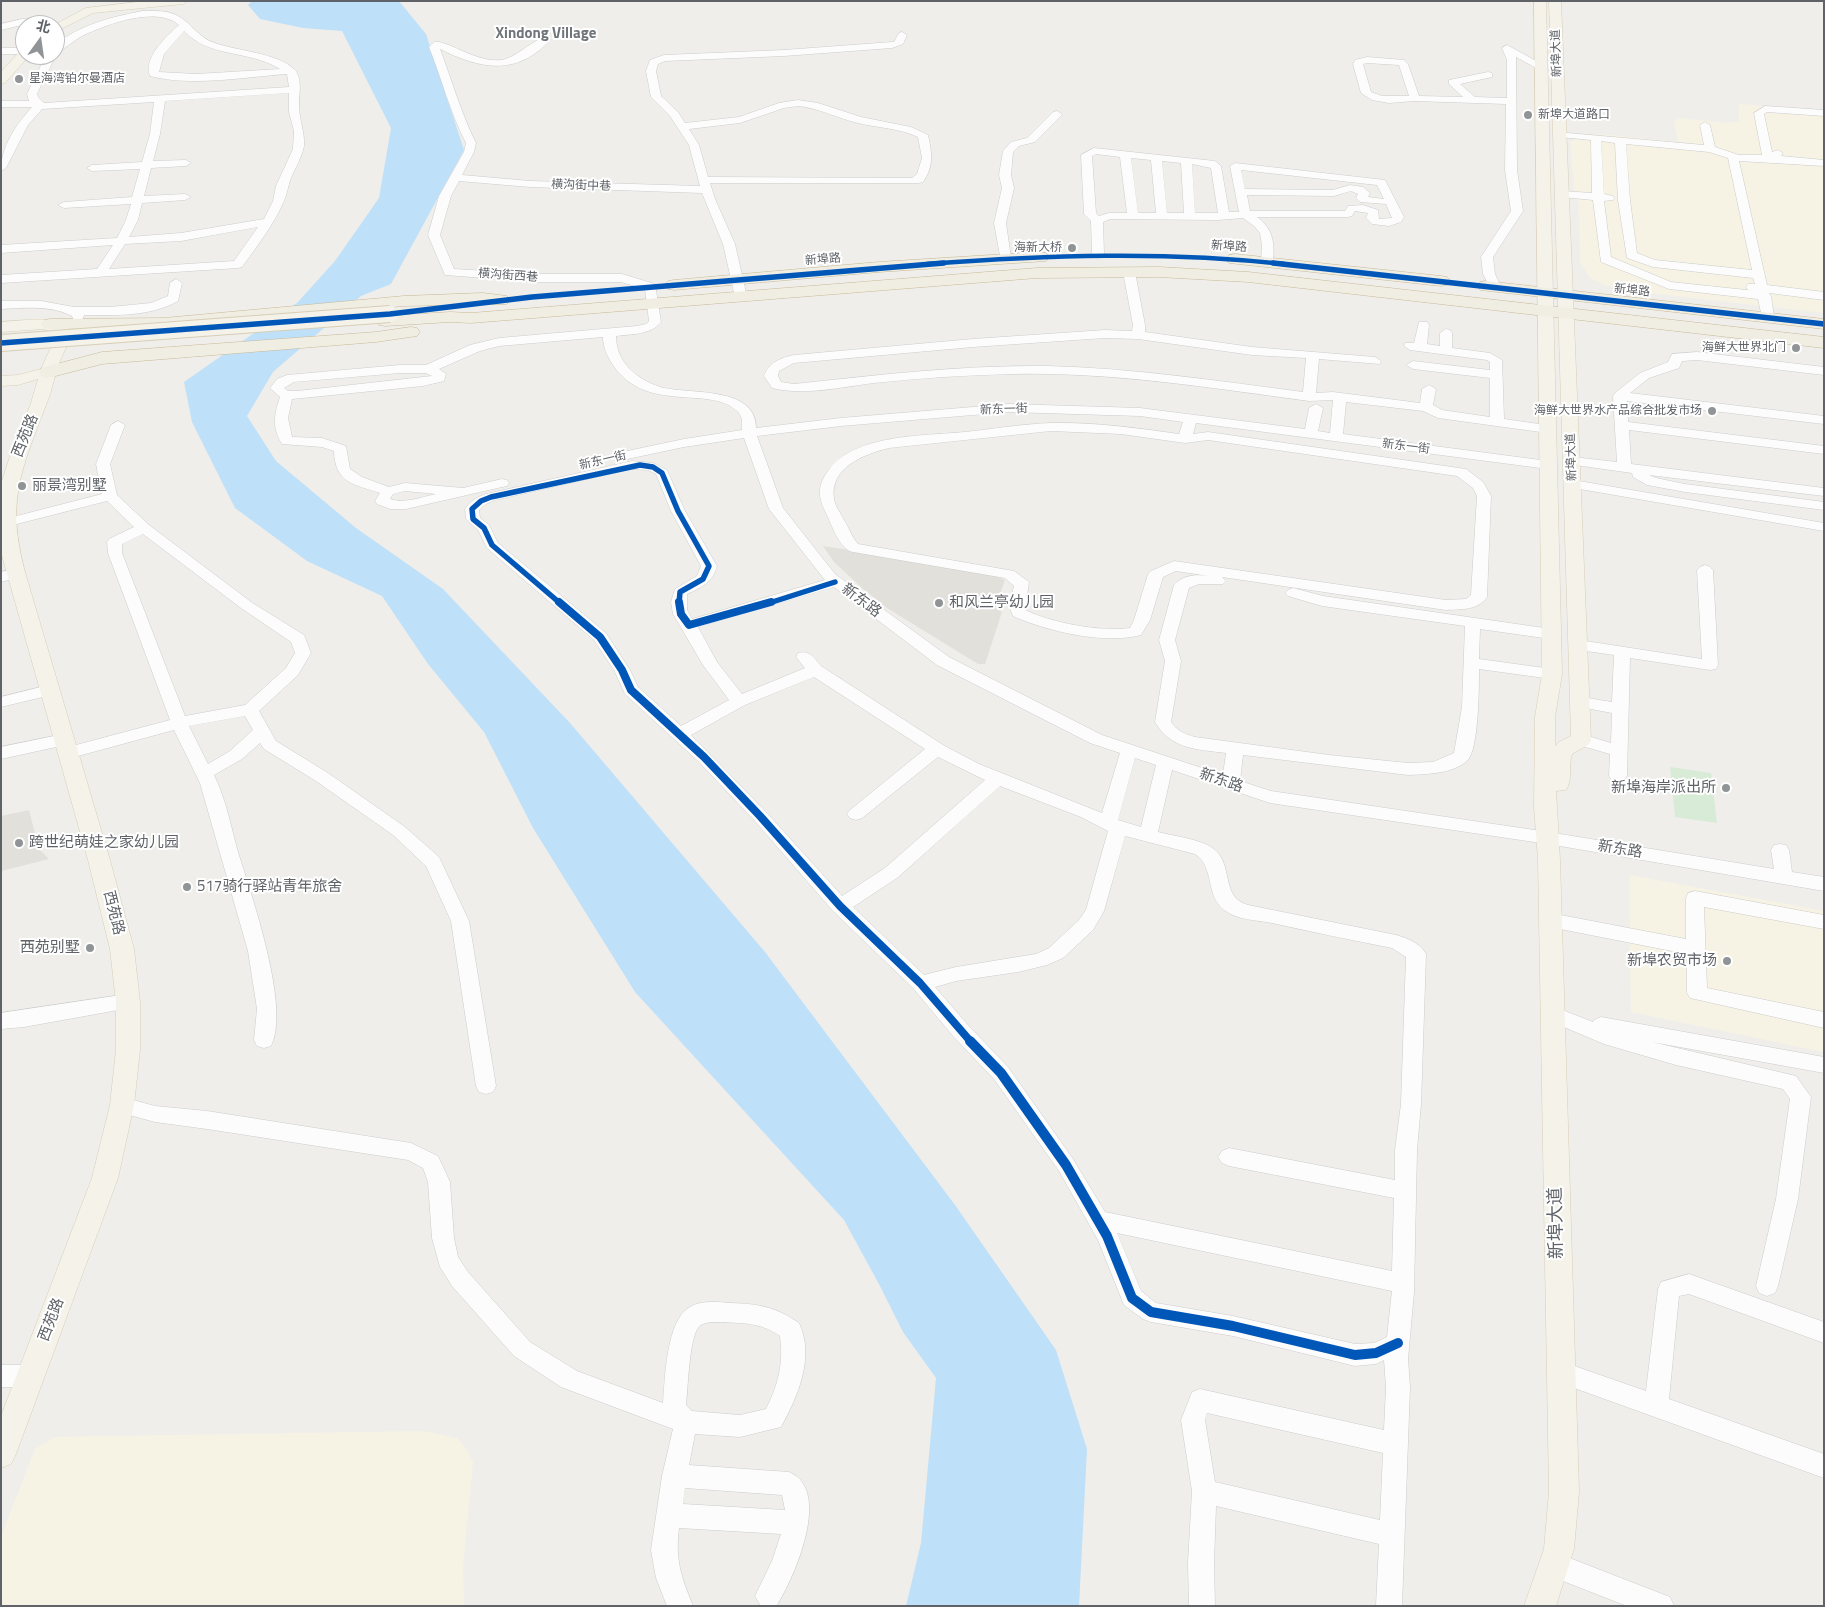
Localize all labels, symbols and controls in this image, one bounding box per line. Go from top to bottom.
text: 北 [34,14,53,38]
north arrow [15,15,65,65]
district label: Xindong Village [496,25,596,43]
street label: 新埠大道 [1549,29,1565,77]
place label: 星海湾铂尔曼酒店 [29,72,125,86]
marker: 星海湾铂尔曼酒店 [13,73,25,85]
place label: 新埠大道路口 [1538,108,1610,122]
marker: 新埠大道路口 [1522,109,1534,121]
street label: 横沟街中巷 [551,178,611,194]
street label: 新埠路 [1211,239,1247,255]
place label: 海新大桥 [1014,241,1062,255]
marker: 海新大桥 [1066,242,1078,254]
street label: 新埠路 [804,251,842,269]
street label: 横沟街西巷 [478,267,538,285]
street label: 新埠路 [1613,282,1651,300]
place label: 海鲜大世界北门 [1702,341,1786,355]
marker: 海鲜大世界北门 [1790,342,1802,354]
street label: 新东一街 [980,402,1028,418]
place label: 海鲜大世界水产品综合批发市场 [1534,404,1702,418]
marker: 海鲜大世界水产品综合批发市场 [1706,405,1718,417]
street label: 西苑路 [9,412,43,460]
street label: 新埠大道 [1564,433,1580,481]
street label: 新东一街 [1381,437,1431,457]
street label: 新东一街 [578,449,628,473]
place label: 丽景湾别墅 [32,477,107,495]
marker: 丽景湾别墅 [16,480,28,492]
street label: 新东路 [838,580,884,622]
place label: 和风兰亭幼儿园 [949,594,1054,612]
marker: 和风兰亭幼儿园 [933,597,945,609]
street label: 新东路 [1197,765,1245,797]
place label: 新埠海岸派出所 [1611,779,1716,797]
marker: 新埠海岸派出所 [1720,782,1732,794]
place label: 跨世纪萌娃之家幼儿园 [29,834,179,852]
marker: 跨世纪萌娃之家幼儿园 [13,837,25,849]
street label: 新东路 [1596,838,1644,862]
place label: 517骑行驿站青年旅舍 [197,878,342,896]
marker: 517骑行驿站青年旅舍 [181,881,193,893]
street label: 西苑路 [99,889,127,937]
place label: 西苑别墅 [20,939,80,957]
marker: 西苑别墅 [84,942,96,954]
place label: 新埠农贸市场 [1627,952,1717,970]
marker: 新埠农贸市场 [1721,955,1733,967]
street label: 新埠大道 [1546,1187,1568,1259]
street label: 西苑路 [36,1296,68,1344]

